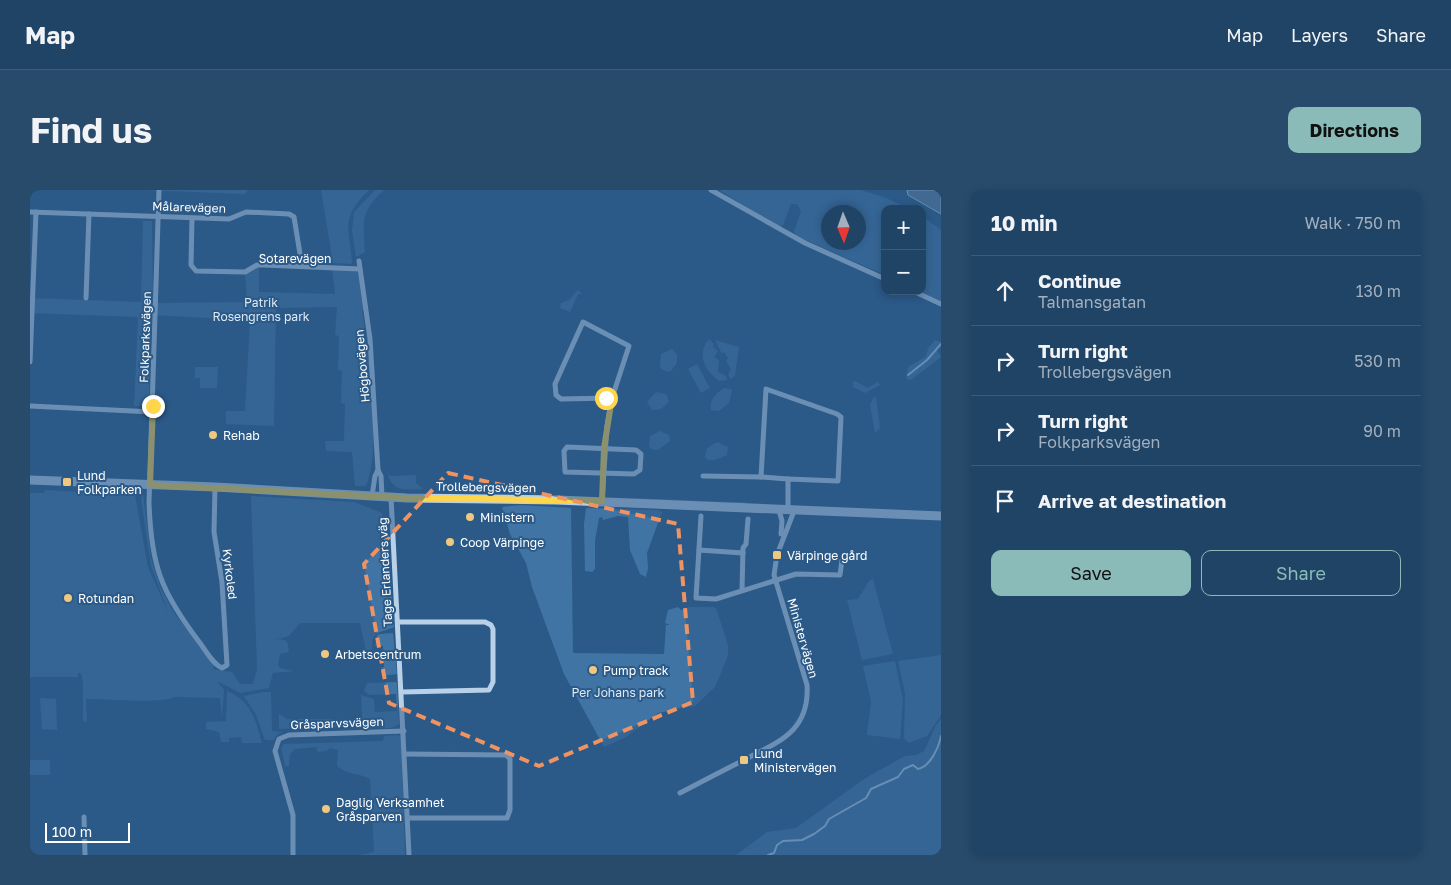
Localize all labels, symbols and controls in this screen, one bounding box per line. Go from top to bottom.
text: Map [25,20,75,49]
text: Map [1226,24,1263,46]
text: Layers [1291,24,1348,46]
text: Share [1376,24,1426,46]
button: Directions [1288,107,1421,153]
text: Find us [30,109,152,151]
street label: Målarevägen [152,198,226,216]
north arrow [821,205,866,250]
map controls [881,205,926,295]
button: + [881,205,926,250]
text: 10 min [991,210,1058,236]
text: Walk · 750 m [1304,213,1401,233]
button: − [881,250,926,295]
street label: Sotarevägen [259,251,331,266]
text: Continue [1038,269,1121,292]
icon: ahead [991,277,1019,305]
text: 130 m [1356,281,1401,301]
street label: Folkparksvägen [136,291,154,383]
text: Talmansgatan [1038,292,1146,312]
park label: Patrik Rosengrens park [212,295,310,324]
street label: Högbovägen [351,329,373,403]
text: Turn right [1038,339,1128,362]
icon: right [991,347,1019,375]
text: 530 m [1354,351,1401,371]
text: Trollebergsvägen [1038,362,1172,382]
route start [595,387,618,410]
route end [142,395,165,418]
text: Turn right [1038,409,1128,432]
icon: right [991,417,1019,445]
text: 90 m [1363,421,1401,441]
place label: Rehab [223,428,260,443]
marker: Rehab [207,429,219,441]
text: Folkparksvägen [1038,432,1160,452]
place label: Lund Folkparken [77,468,142,497]
marker: Lund Folkparken [61,476,73,488]
street label: Trollebergsvägen [436,479,536,495]
icon: arrive [991,487,1019,515]
text: Arrive at destination [1038,489,1226,512]
place label: Ministern [480,510,534,525]
marker: Ministern [464,511,476,523]
street label: Tage Erlanders väg [375,517,395,627]
place label: Coop Värpinge [460,535,544,550]
marker: Coop Värpinge [444,536,456,548]
street label: Kyrkoled [219,548,241,600]
place label: Värpinge gård [787,548,867,563]
marker: Värpinge gård [771,549,783,561]
button: Save [991,550,1191,596]
button: Share [1201,550,1401,596]
place label: Rotundan [78,591,134,606]
marker: Rotundan [62,592,74,604]
street label: Ministervägen [784,596,822,680]
place label: Arbetscentrum [335,647,421,662]
marker: Arbetscentrum [319,648,331,660]
place label: Pump track [603,663,669,678]
marker: Pump track [587,664,599,676]
park label: Per Johans park [572,685,665,700]
street label: Gråsparvsvägen [290,714,384,732]
place label: Lund Ministervägen [754,746,836,775]
marker: Lund Ministervägen [738,754,750,766]
place label: Daglig Verksamhet Gråsparven [336,795,445,824]
marker: Daglig Verksamhet Gråsparven [320,803,332,815]
scale bar [45,820,130,843]
text: 100 m [52,823,92,840]

